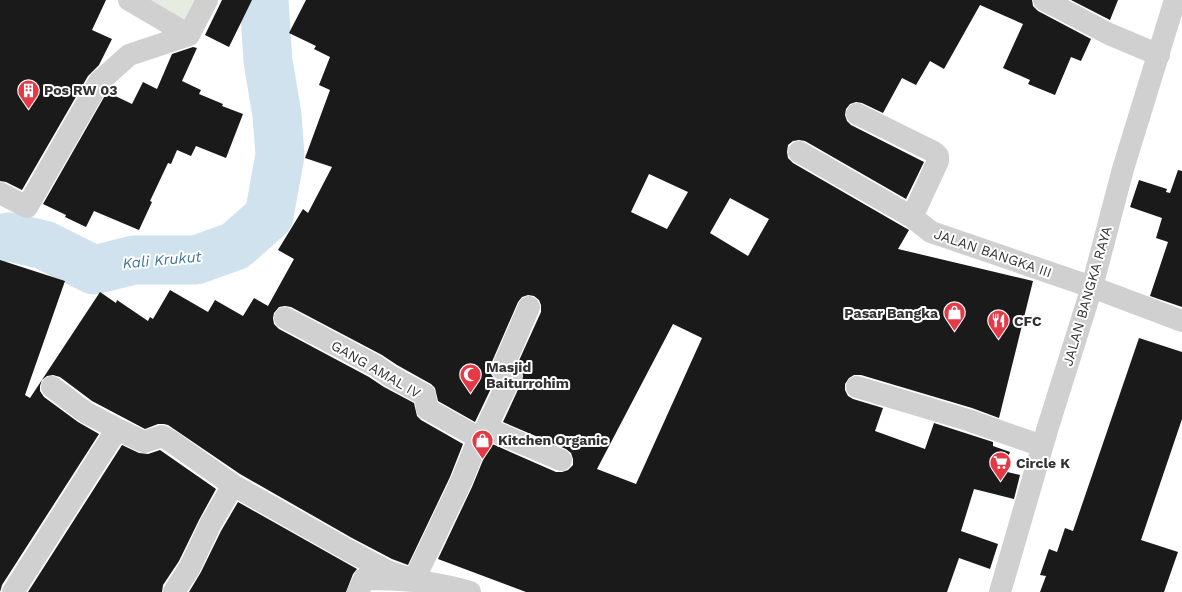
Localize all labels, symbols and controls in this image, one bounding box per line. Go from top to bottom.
building icon: Pos RW 03 [15,77,41,110]
place label: Pos RW 03 [44,82,118,98]
street label: JALAN BANGKA RAYA [1059,224,1115,368]
street label: JALAN BANGKA III [932,225,1054,281]
water label: Kali Krukut [122,248,203,272]
shop icon: Pasar Bangka [941,300,967,333]
place label: Pasar Bangka [844,305,939,321]
restaurant icon: CFC [985,308,1011,341]
place label: CFC [1014,313,1042,329]
street label: GANG AMAL IV [329,337,423,401]
place label: Masjid Baiturrohim [486,359,569,391]
mosque icon: Masjid Baiturrohim [457,362,483,395]
shop icon: Kitchen Organic [470,427,496,460]
place label: Kitchen Organic [498,432,608,448]
supermarket icon: Circle K [987,450,1013,483]
place label: Circle K [1016,455,1070,471]

